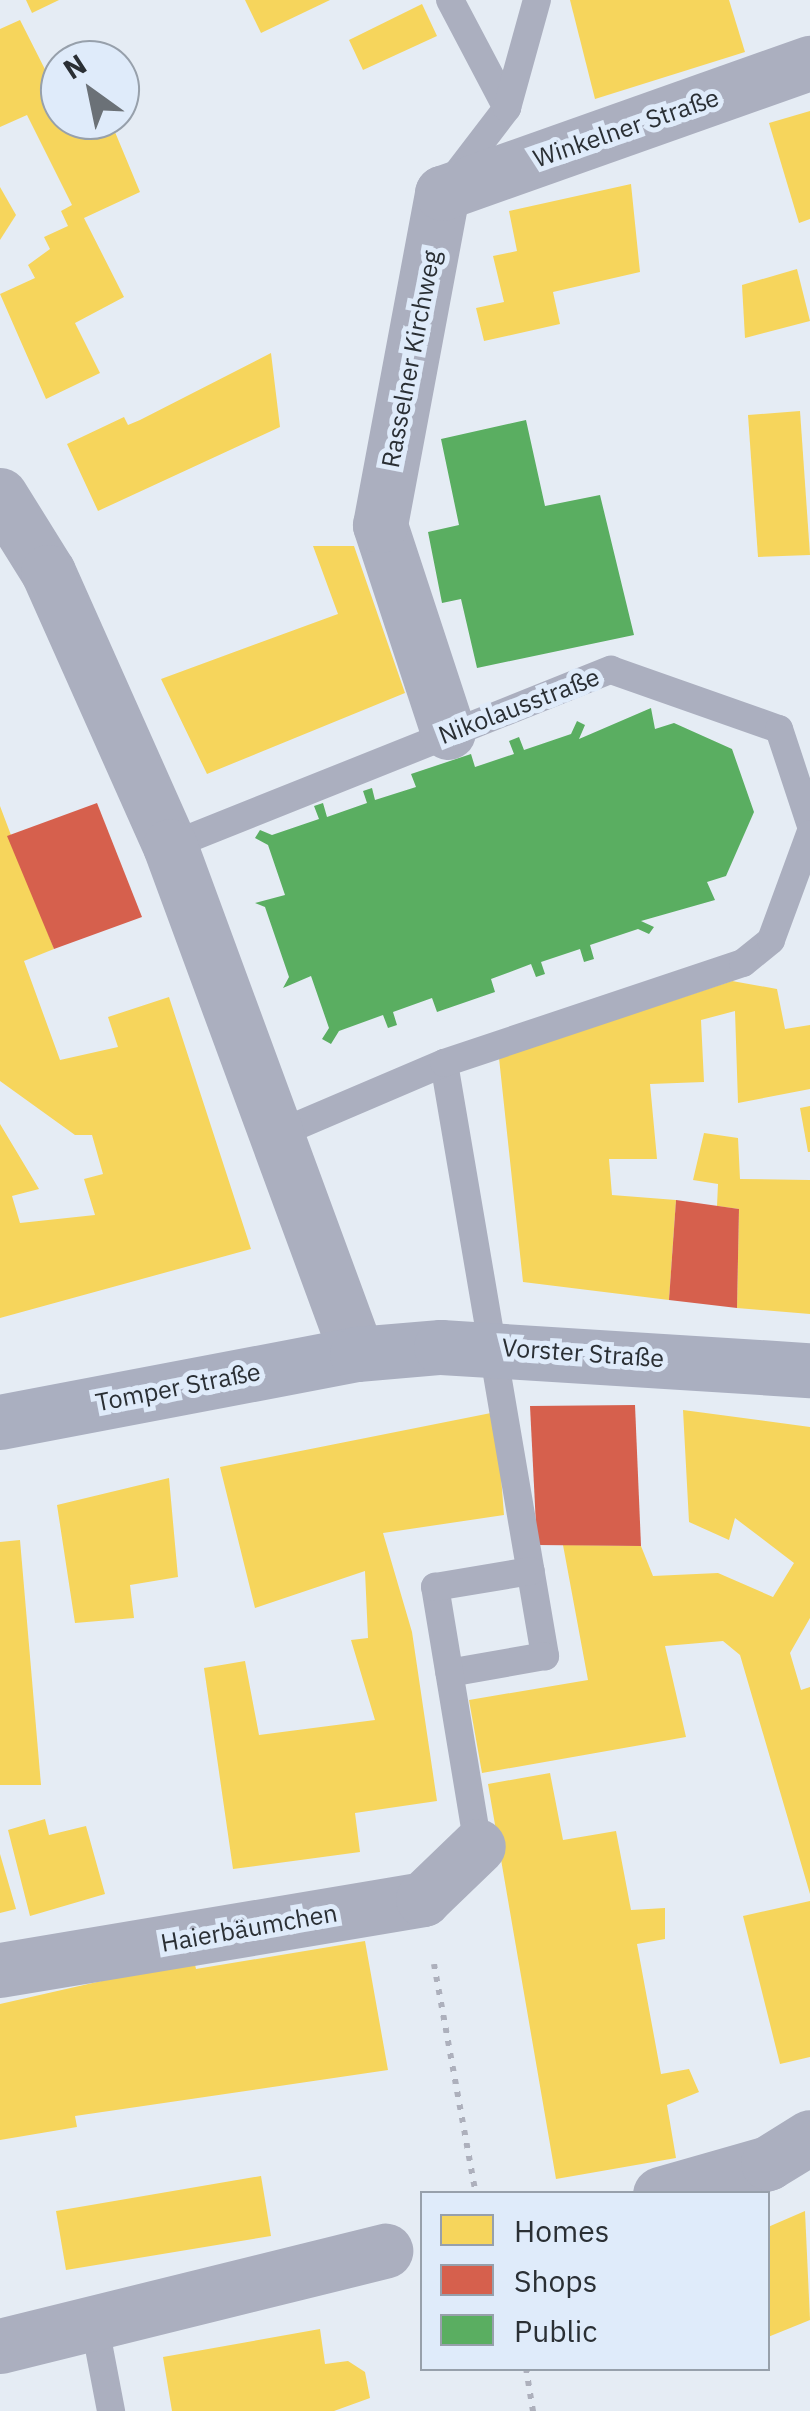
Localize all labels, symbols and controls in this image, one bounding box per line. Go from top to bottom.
north arrow [40,40,140,140]
text: N [56,45,93,87]
street label: Winkelner Straße [529,82,723,174]
street label: Rasselner Kirchweg [375,248,447,470]
street label: Nikolausstraße [434,662,604,750]
street label: Vorster Straße [501,1332,665,1374]
street label: Tomper Straße [93,1356,263,1418]
street label: Haierbäumchen [158,1898,340,1958]
legend [420,2191,770,2371]
text: Homes [514,2211,609,2250]
text: Shops [514,2261,597,2300]
text: Public [514,2311,597,2350]

